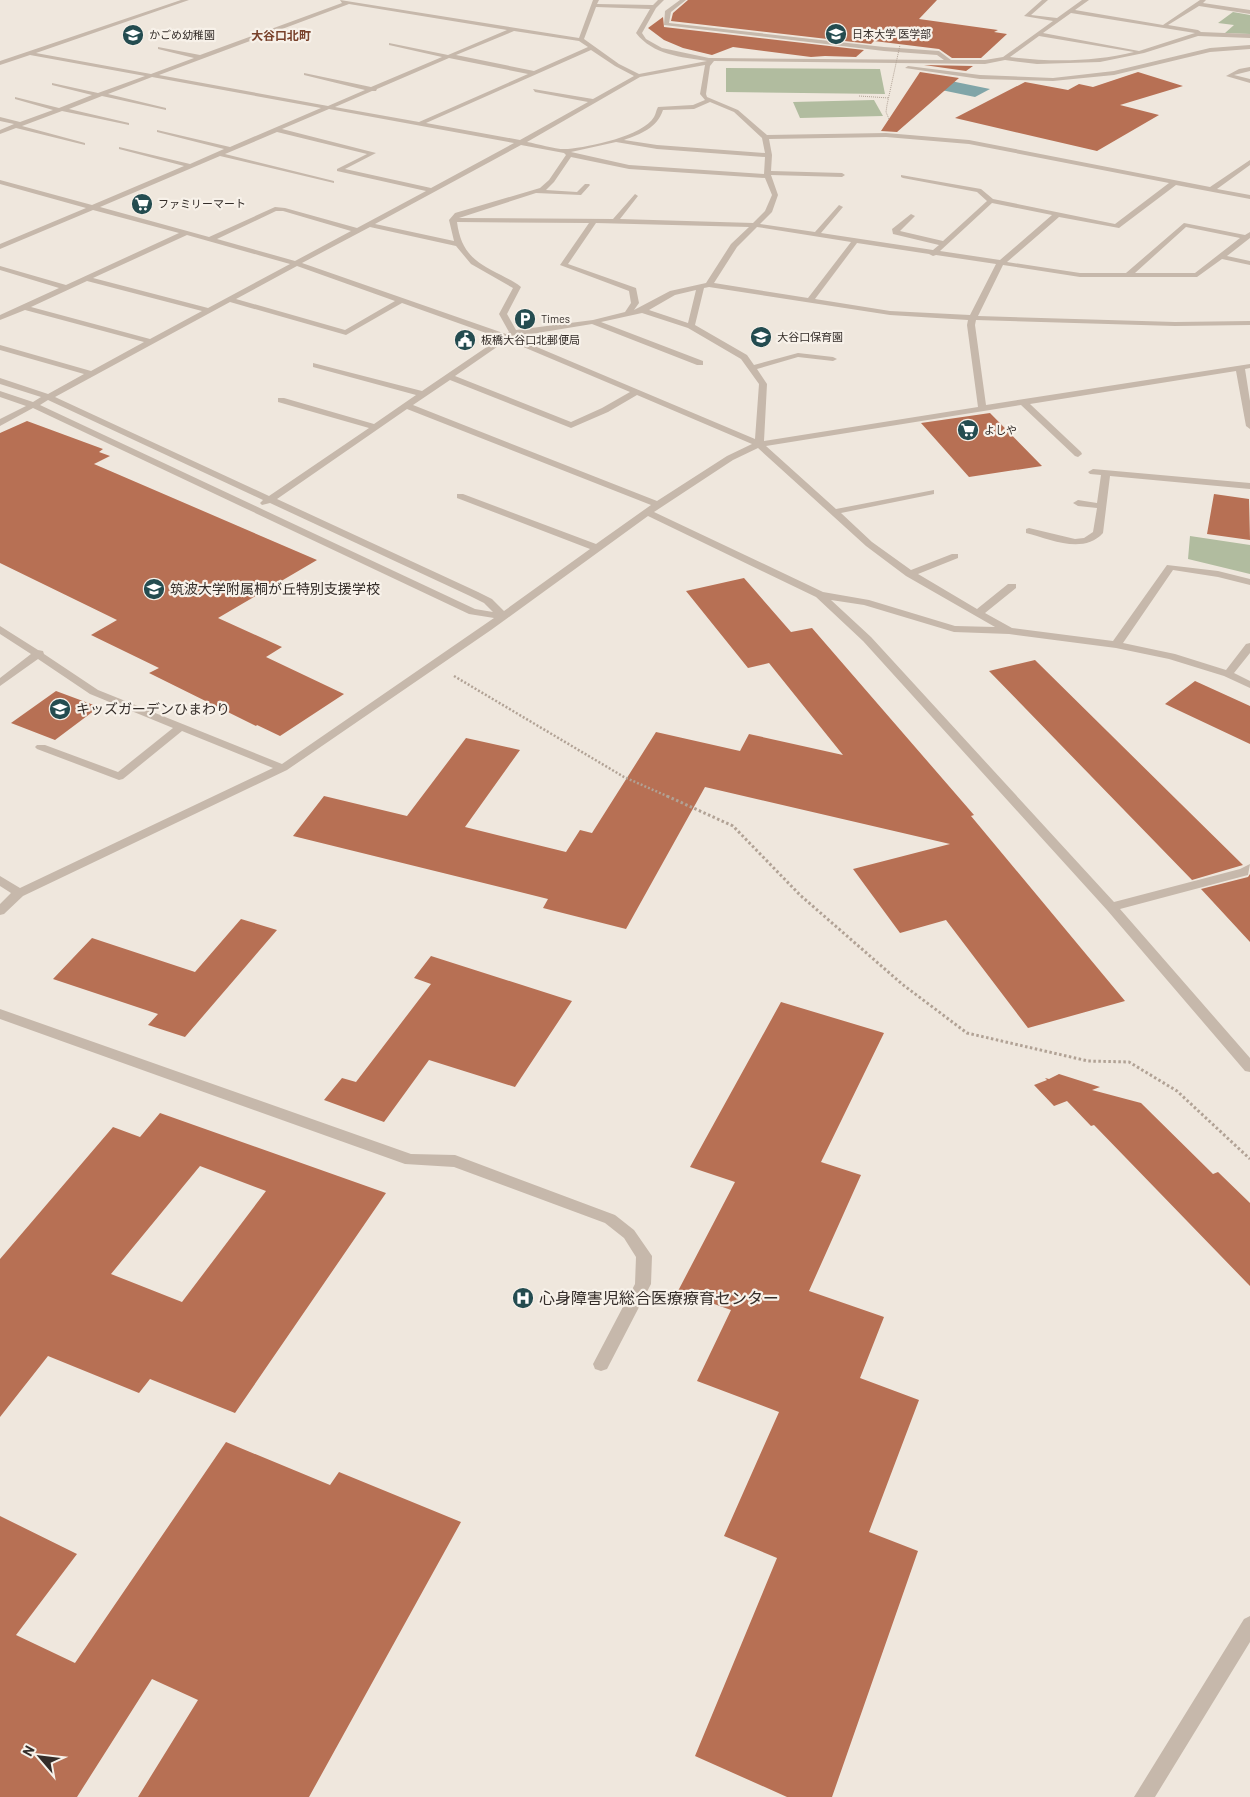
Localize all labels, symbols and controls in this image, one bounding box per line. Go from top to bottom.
school or university icon: 日本大学 医学部 [824,22,848,46]
school or university icon: かごめ幼稚園 [121,23,145,47]
place label: 日本大学 医学部 [852,27,931,40]
place label: かごめ幼稚園 [149,28,215,41]
district label: 大谷口北町 [251,28,311,42]
supermarket icon: ファミリーマート [130,192,154,216]
place label: ファミリーマート [158,197,246,210]
parking icon: Times [513,307,537,331]
place label: Times [541,312,570,325]
school or university icon: 大谷口保育園 [749,325,773,349]
public building icon: 板橋大谷口北郵便局 [453,328,477,352]
place label: 大谷口保育園 [777,330,843,343]
place label: 板橋大谷口北郵便局 [481,333,580,346]
supermarket icon: よしや [956,418,980,442]
place label: よしや [984,423,1017,436]
school or university icon: 筑波大学附属桐が丘特別支援学校 [142,577,166,601]
place label: 筑波大学附属桐が丘特別支援学校 [170,580,380,597]
school or university icon: キッズガーデンひまわり [48,697,72,721]
place label: キッズガーデンひまわり [76,700,230,717]
hospital icon: 心身障害児総合医療療育センター [511,1286,535,1310]
place label: 心身障害児総合医療療育センター [539,1288,779,1307]
north arrow [15,1732,65,1782]
text: N [18,1743,38,1759]

